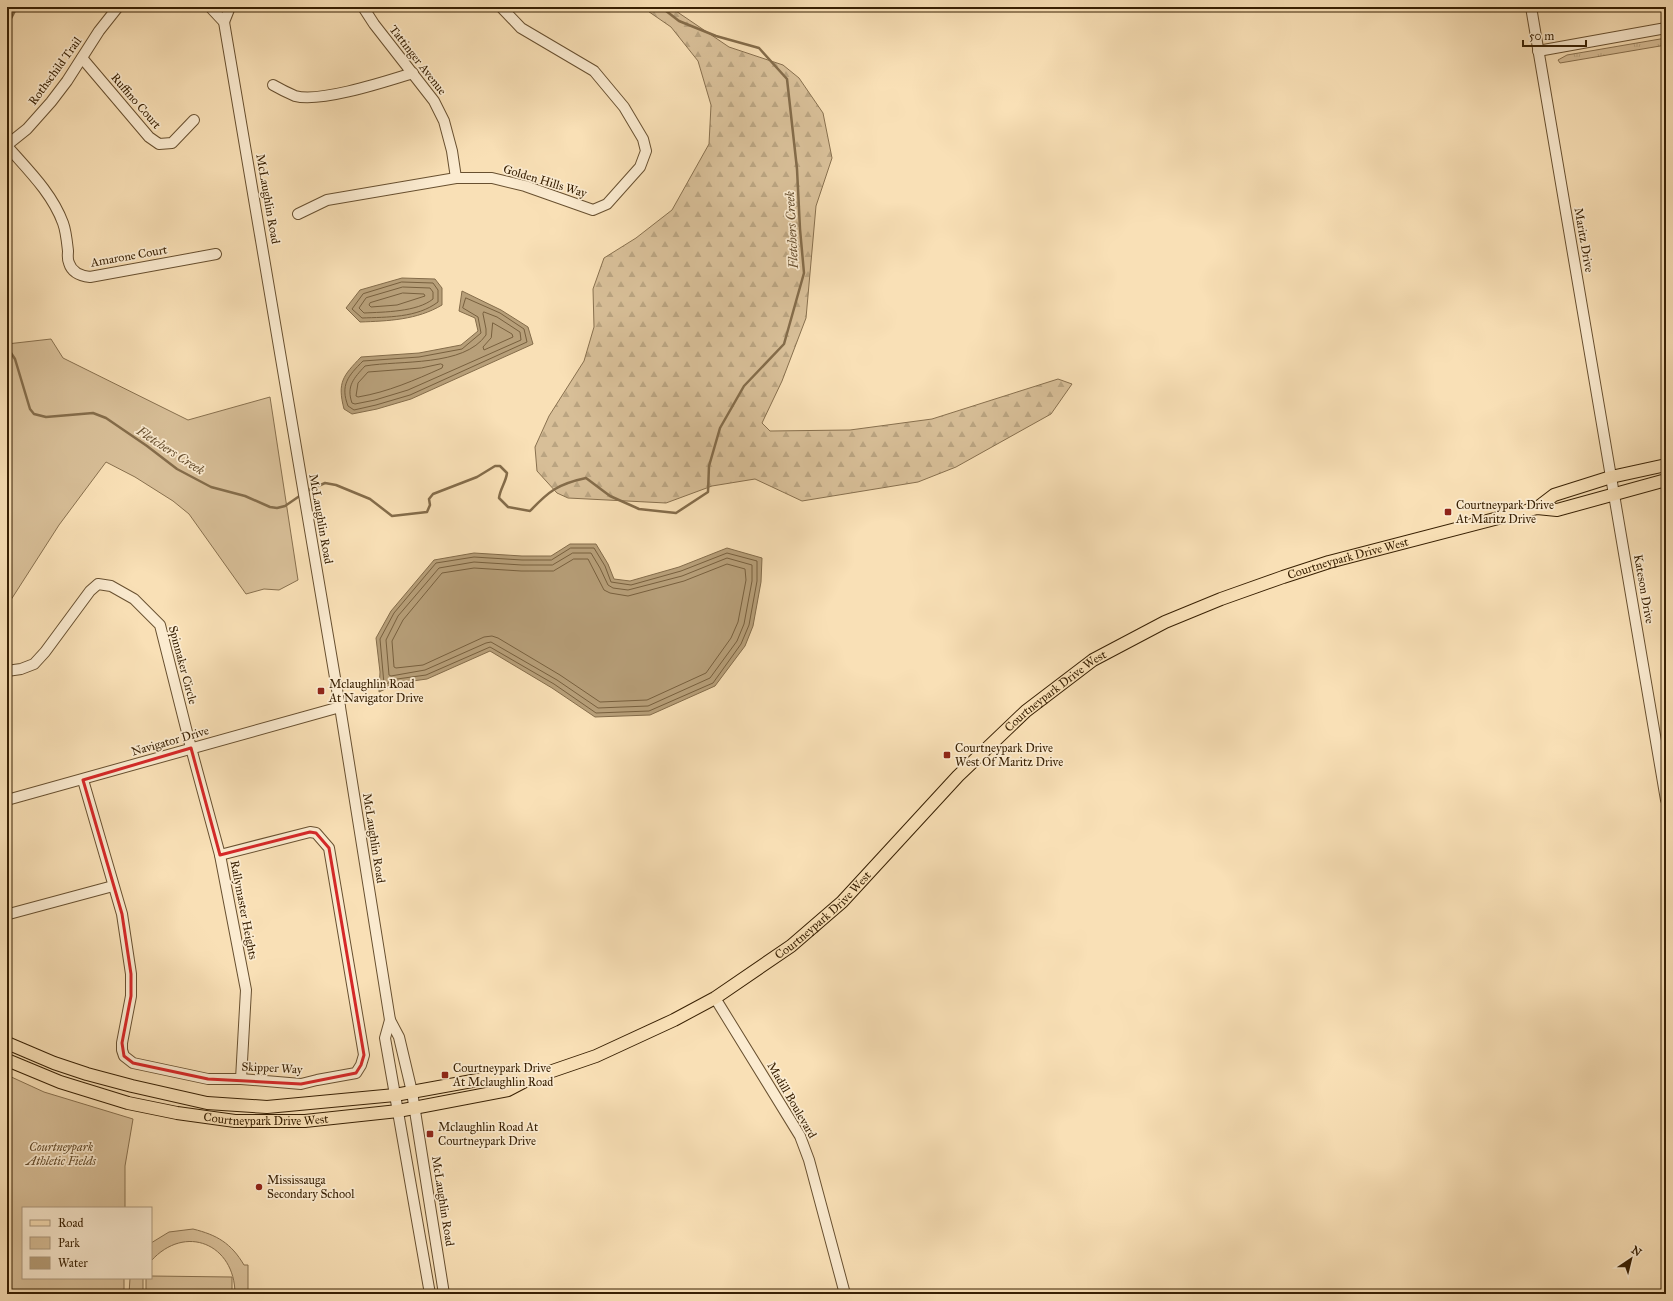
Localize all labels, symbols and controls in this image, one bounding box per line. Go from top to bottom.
street label: Tattinger Avenue [386,22,450,98]
scale bar [1523,22,1586,48]
text: 50 m [1529,29,1554,43]
street label: Rothschild Trail [26,34,85,108]
street label: Ruffino Court [108,70,164,132]
street label: McLaughlin Road [252,153,283,245]
street label: Golden Hills Way [502,162,589,200]
water label: Fletchers Creek [782,191,802,270]
street label: Maritz Drive [1571,207,1597,273]
street label: Amarone Court [89,242,169,270]
water label: Fletchers Creek [133,422,208,479]
street label: McLaughlin Road [305,473,336,565]
place label: Courtneypark Drive At Maritz Drive [1455,498,1554,526]
marker: Courtneypark Drive At Maritz Drive [1443,507,1453,517]
street label: Courtneypark Drive West [1286,534,1411,582]
street label: Kateson Drive [1631,553,1657,625]
street label: Spinnaker Circle [166,624,200,706]
street label: Courtneypark Drive West [1002,647,1109,735]
place label: Mclaughlin Road At Navigator Drive [328,677,424,706]
marker: Mclaughlin Road At Navigator Drive [316,686,326,696]
street label: Navigator Drive [130,723,211,760]
place label: Courtneypark Drive West Of Maritz Drive [955,741,1063,769]
marker: Courtneypark Drive West Of Maritz Drive [942,750,952,760]
street label: McLaughlin Road [359,792,388,884]
street label: Rallymaster Heights [227,859,260,961]
street label: Courtneypark Drive West [772,868,874,962]
street label: Skipper Way [241,1059,303,1077]
street label: Madill Boulevard [765,1059,819,1141]
place label: Courtneypark Drive At Mclaughlin Road [452,1061,553,1090]
marker: Courtneypark Drive At Mclaughlin Road [440,1070,450,1080]
street label: Courtneypark Drive West [203,1110,330,1128]
place label: Mclaughlin Road At Courtneypark Drive [438,1120,539,1148]
marker: Mclaughlin Road At Courtneypark Drive [425,1129,435,1139]
park label: Courtneypark Athletic Fields [24,1140,97,1168]
street label: McLaughlin Road [428,1155,457,1247]
place label: Mississauga Secondary School [267,1173,355,1201]
marker: Mississauga Secondary School [254,1182,264,1192]
legend [22,1207,152,1279]
text: Road [58,1216,84,1230]
text: Park [58,1236,80,1250]
north arrow [1611,1239,1651,1279]
text: N [1629,1243,1645,1260]
text: Water [58,1256,88,1270]

